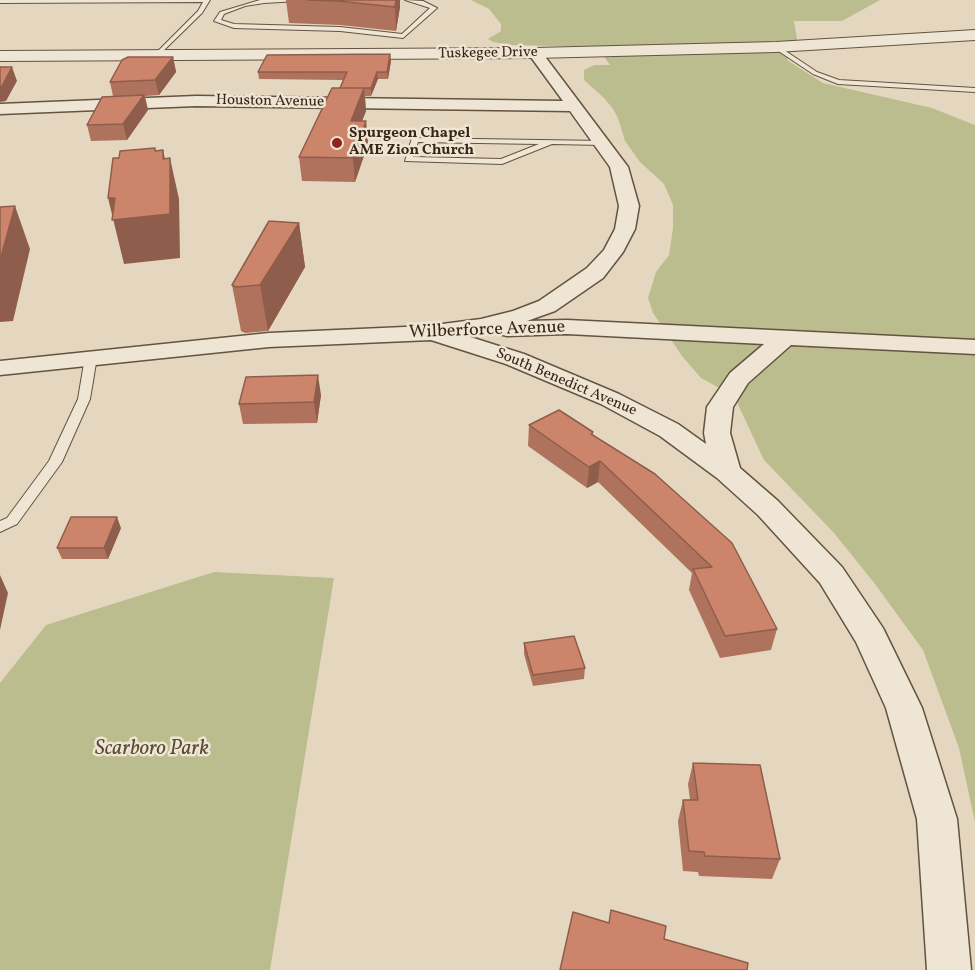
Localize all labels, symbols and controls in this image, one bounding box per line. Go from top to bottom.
street label: Tuskegee Drive [438,44,538,64]
street label: Houston Avenue [216,92,324,112]
place label: Spurgeon Chapel AME Zion Church [349,125,474,160]
marker: Spurgeon Chapel AME Zion Church [330,136,344,150]
street label: Wilberforce Avenue [408,317,566,345]
street label: South Benedict Avenue [493,345,639,421]
park label: Scarboro Park [95,737,209,763]

